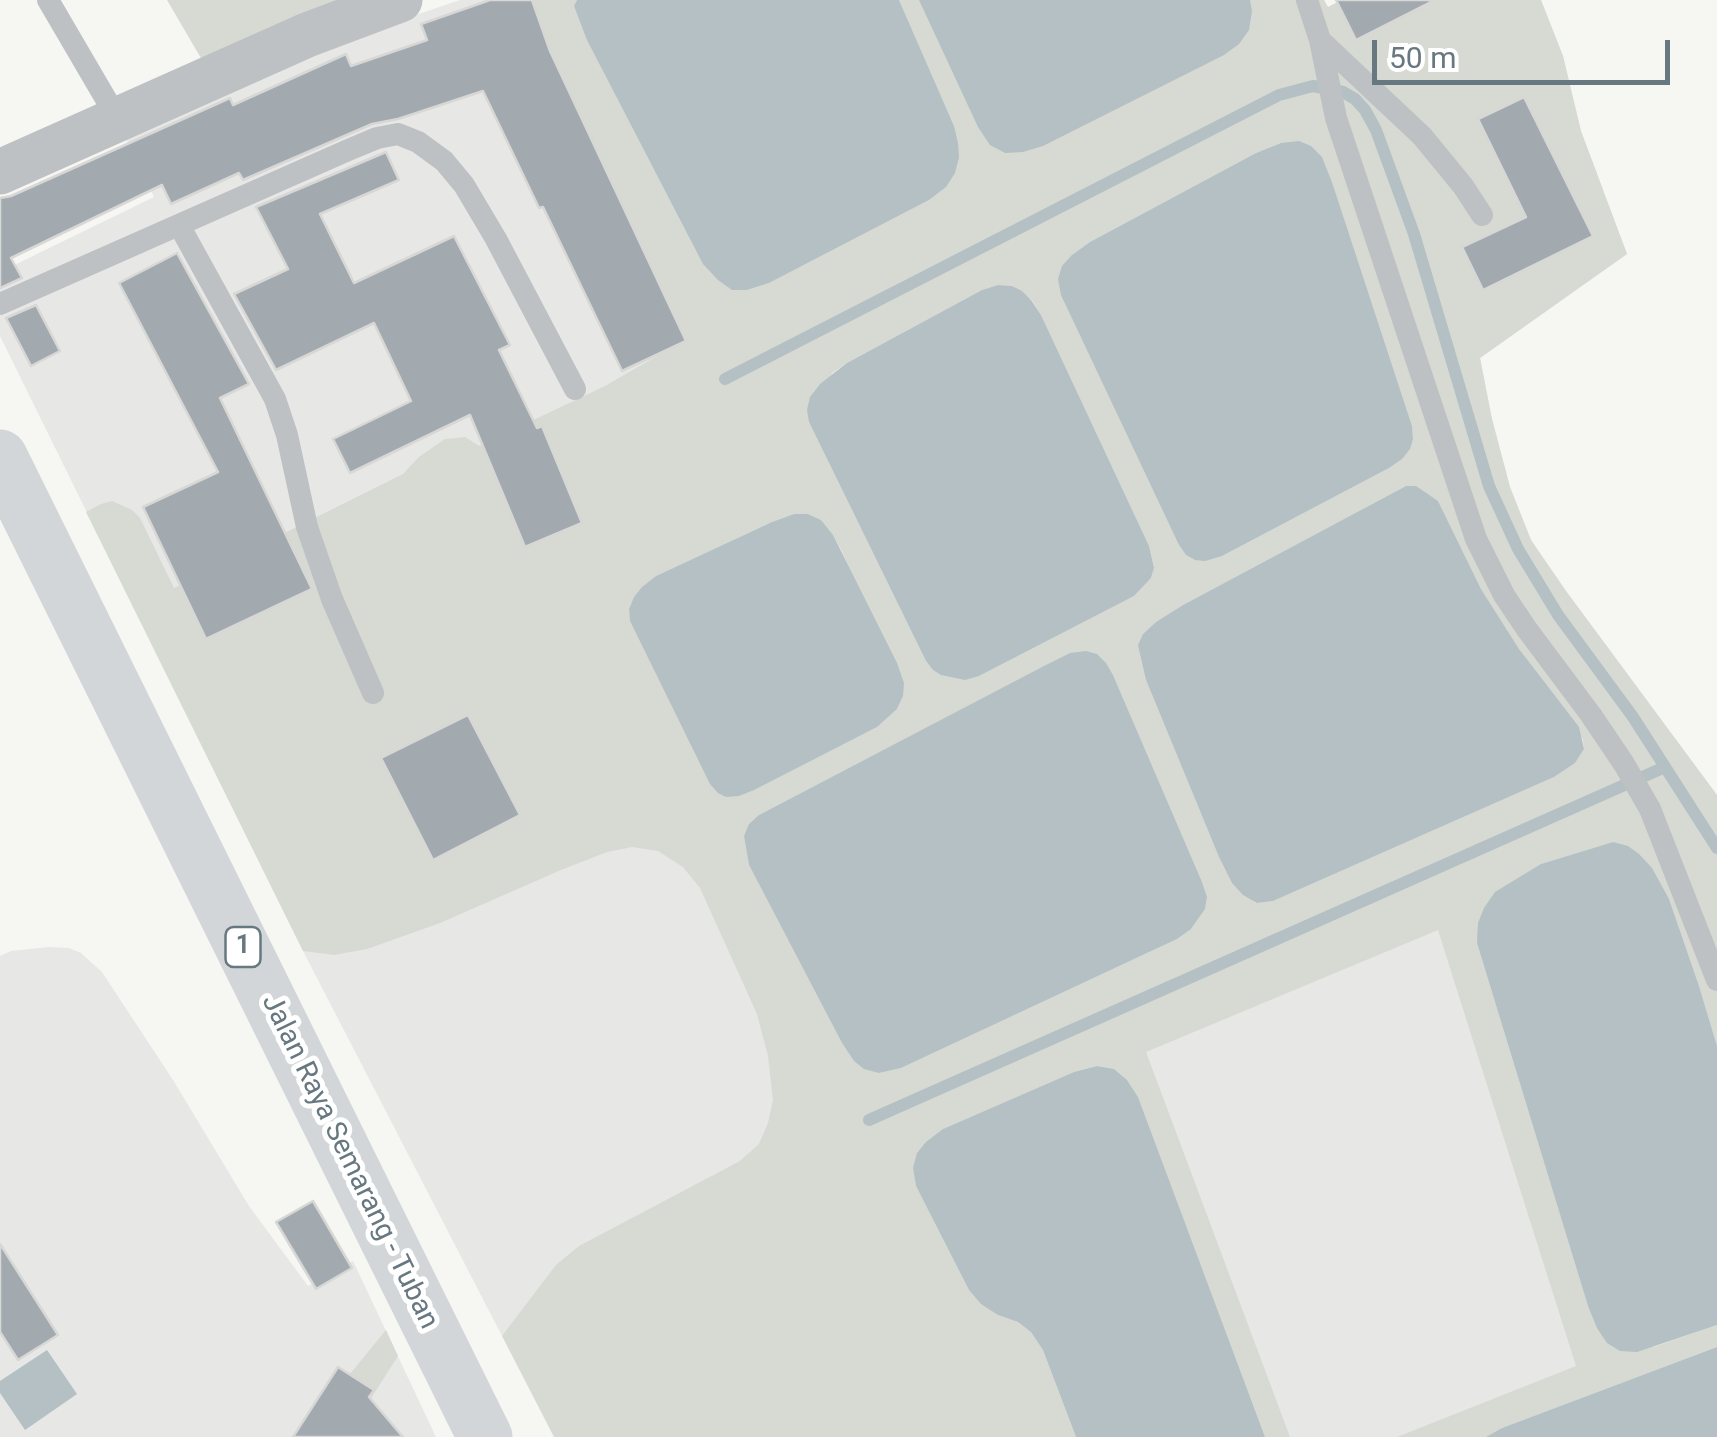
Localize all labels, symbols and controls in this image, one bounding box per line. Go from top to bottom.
scale bar [1377,20,1674,82]
text: 50 m [1389,40,1456,75]
road number: 1 [226,927,260,967]
street label: Jalan Raya Semarang - Tuban [253,989,445,1335]

